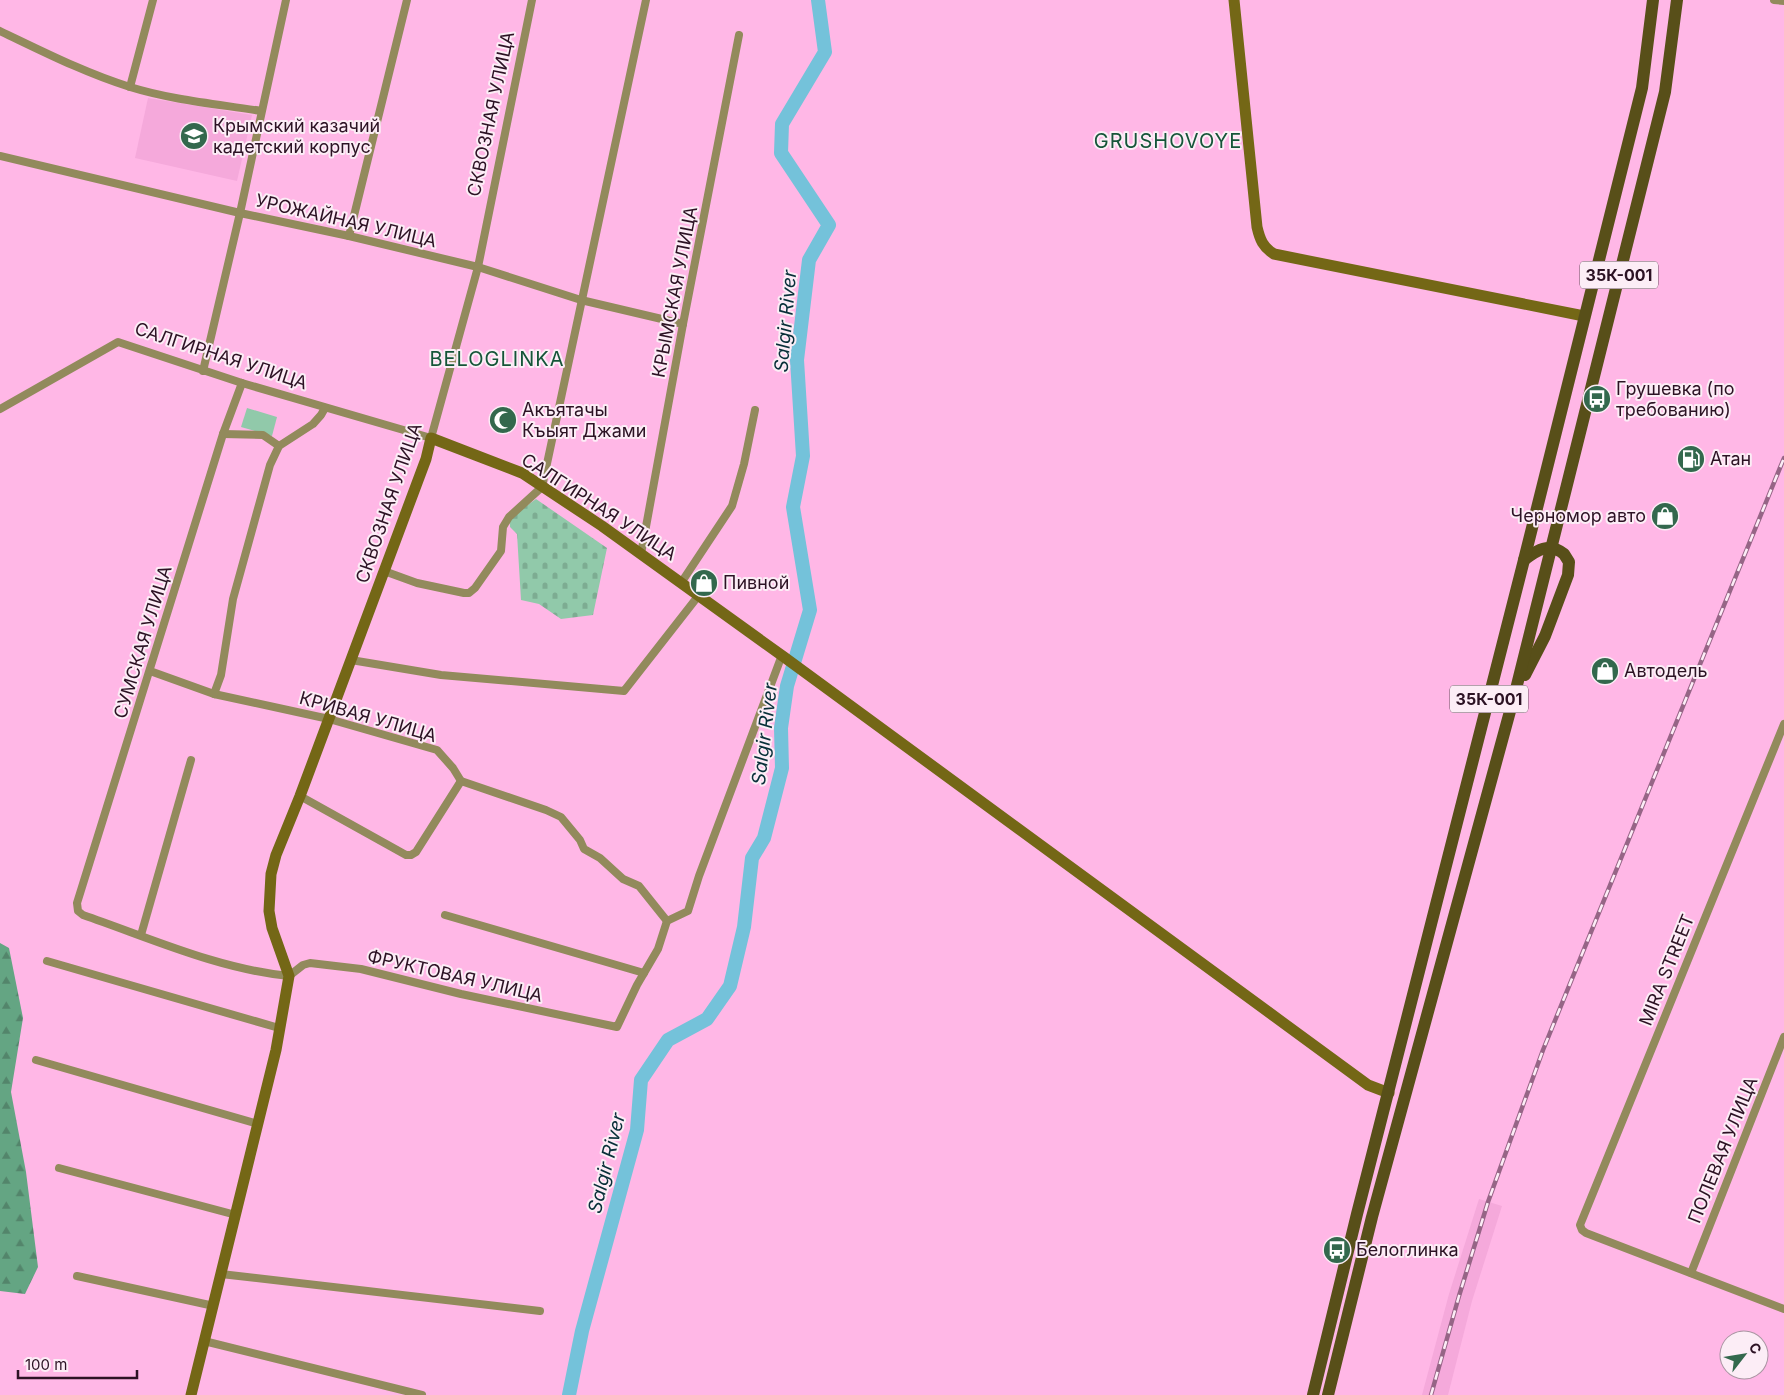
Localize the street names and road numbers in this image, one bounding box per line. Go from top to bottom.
street label: СКВОЗНАЯ УЛИЦА [463,30,518,198]
street label: УРОЖАЙНАЯ УЛИЦА [254,188,439,252]
street label: КРЫМСКАЯ УЛИЦА [648,205,701,379]
road number: 35К-001 [1580,262,1658,288]
street label: САЛГИРНАЯ УЛИЦА [132,318,310,393]
street label: СКВОЗНАЯ УЛИЦА [351,420,426,586]
street label: САЛГИРНАЯ УЛИЦА [518,449,681,564]
street label: СУМСКАЯ УЛИЦА [109,563,176,721]
road number: 35К-001 [1450,686,1528,712]
street label: КРИВАЯ УЛИЦА [297,687,439,746]
street label: MIRA STREET [1635,911,1698,1029]
street label: ФРУКТОВАЯ УЛИЦА [365,945,545,1006]
street label: ПОЛЕВАЯ УЛИЦА [1684,1074,1761,1226]

